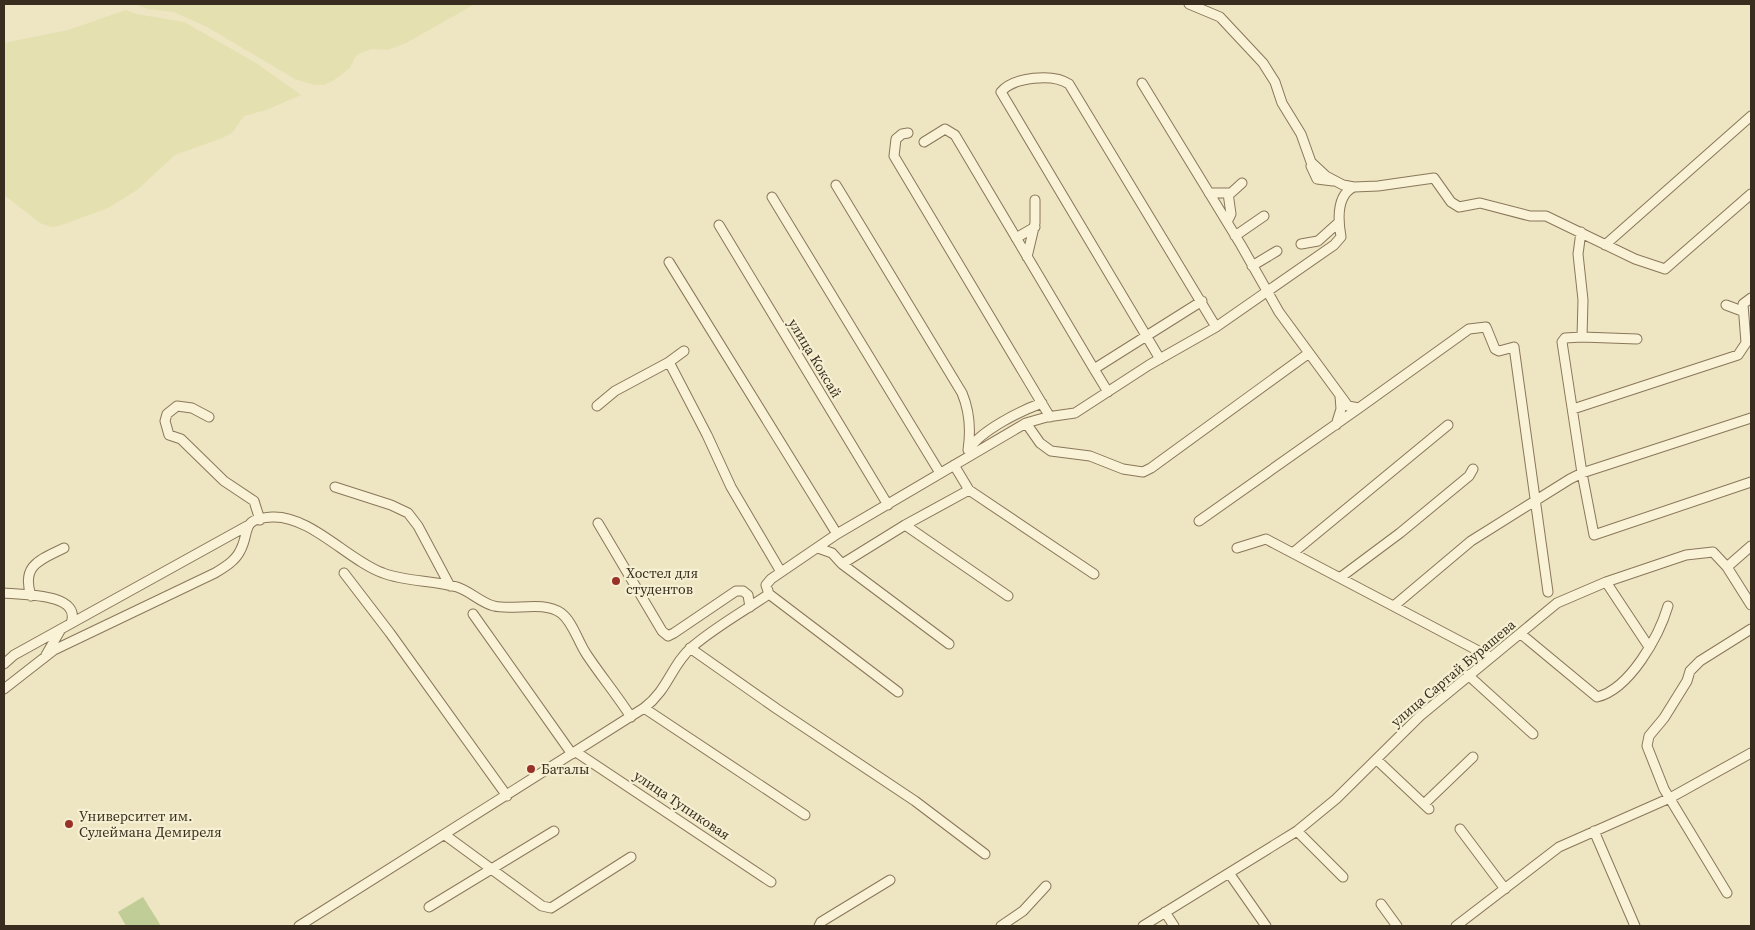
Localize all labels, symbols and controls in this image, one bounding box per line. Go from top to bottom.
street label: улица Коксай [783,315,847,401]
place label: Хостел для студентов [626,563,698,599]
marker: Хостел для студентов [610,575,622,587]
street label: улица Сартай Бурашева [1386,614,1520,731]
place label: Баталы [541,759,590,779]
marker: Баталы [525,763,537,775]
street label: улица Тупиковая [630,765,734,845]
place label: Университет им. Сулеймана Демиреля [79,806,222,842]
marker: Университет им. Сулеймана Демиреля [63,818,75,830]

